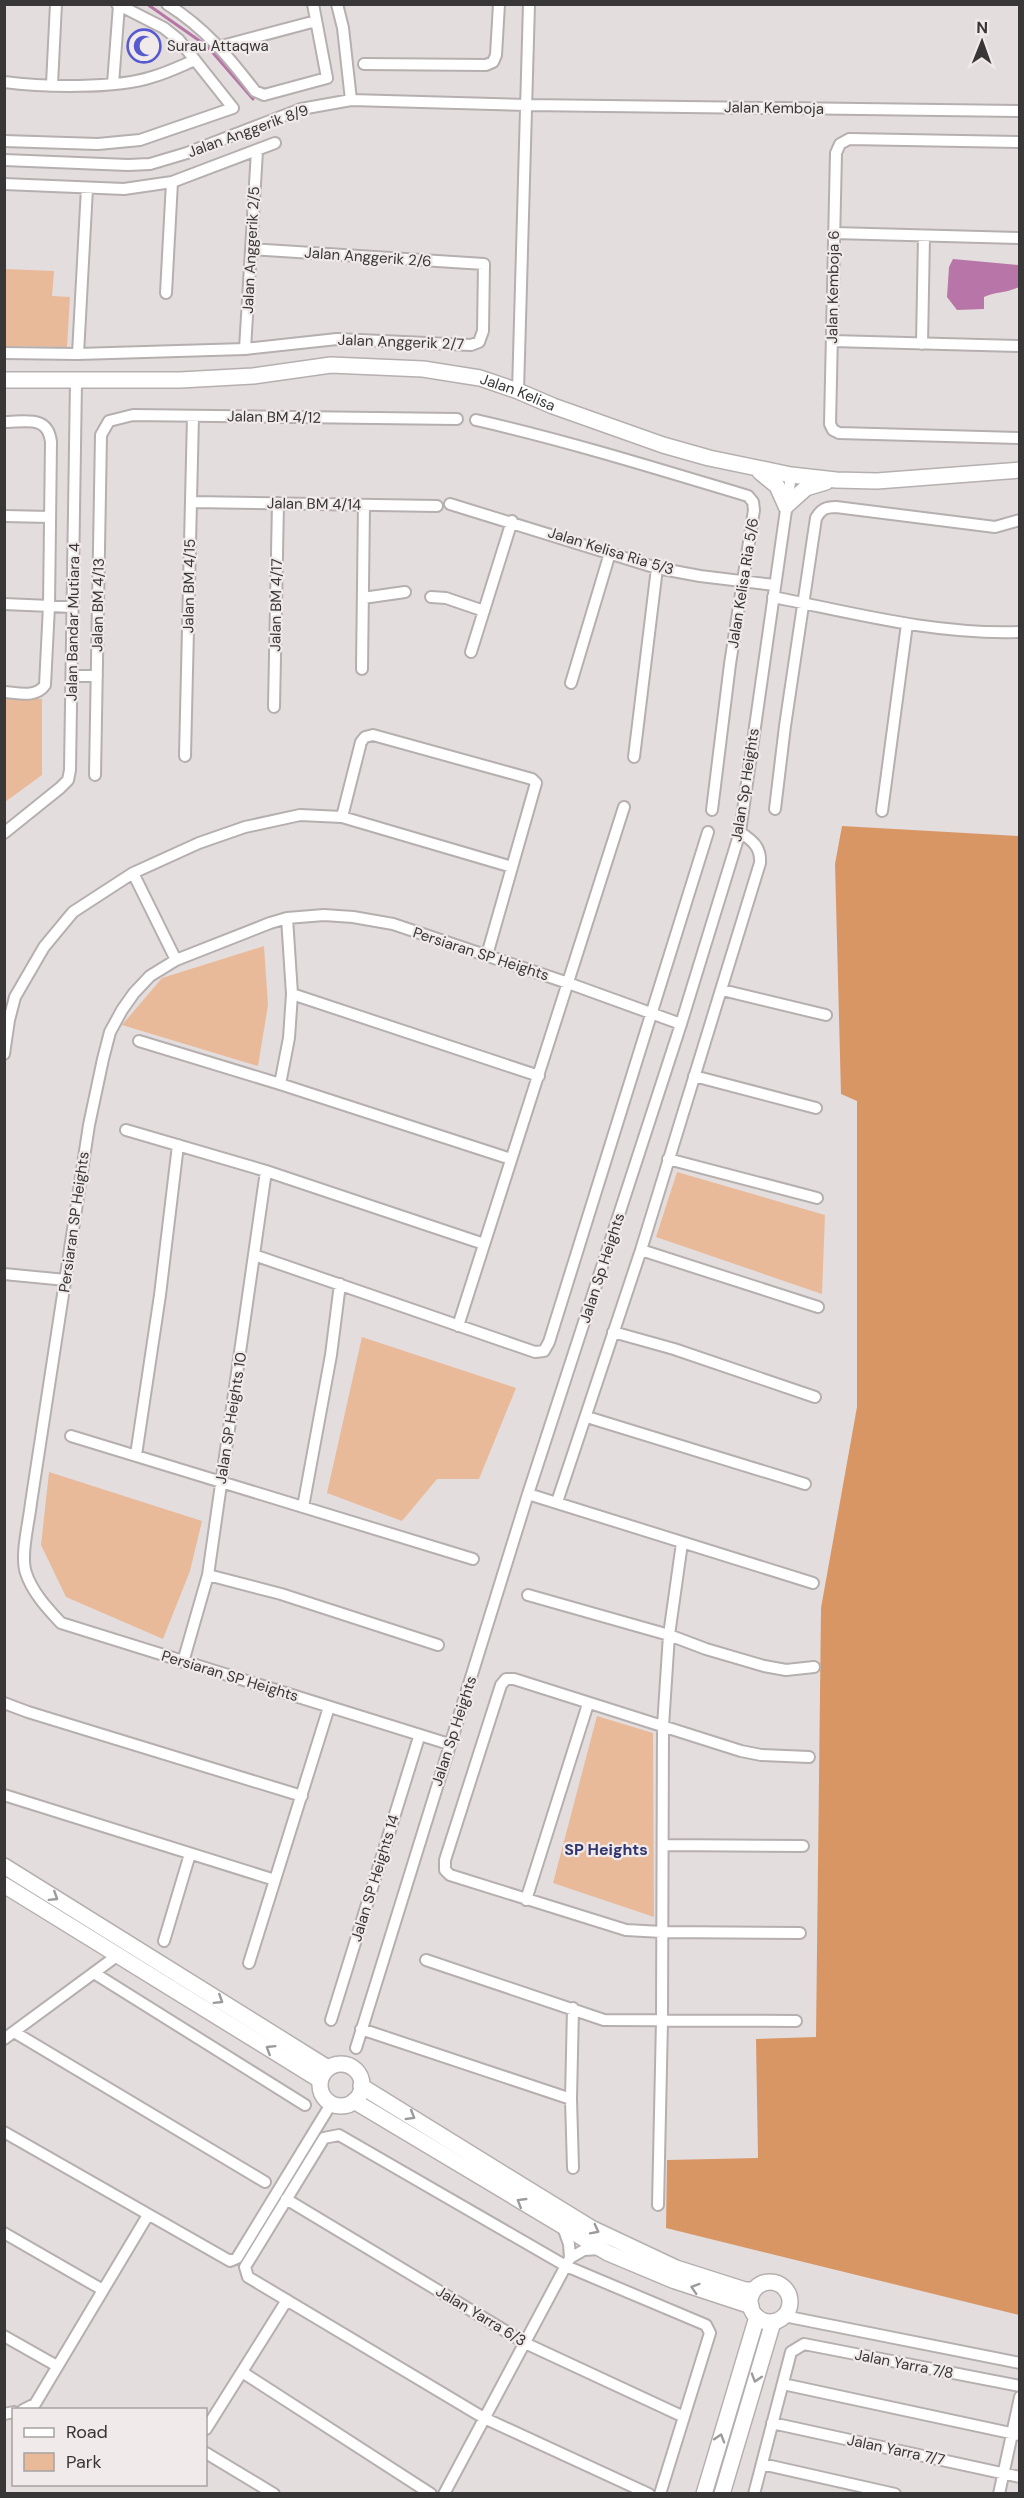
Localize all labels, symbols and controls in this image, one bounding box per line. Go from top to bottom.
north arrow [952,12,1012,72]
text: N [976,17,988,38]
mosque icon: Surau Attaqwa [126,28,162,64]
place label: Surau Attaqwa [167,36,269,56]
street label: Jalan Kemboja [724,97,824,119]
street label: Jalan Anggerik 8/9 [185,100,311,162]
street label: Jalan Anggerik 2/5 [238,186,264,314]
street label: Jalan Kemboja 6 [822,230,844,344]
street label: Jalan Anggerik 2/6 [304,243,432,271]
street label: Jalan Anggerik 2/7 [337,330,465,354]
street label: Jalan Kelisa [477,369,559,416]
street label: Jalan BM 4/12 [227,406,321,428]
street label: Jalan BM 4/14 [267,493,361,515]
street label: Jalan Kelisa Ria 5/6 [723,517,763,649]
street label: Jalan Kelisa Ria 5/3 [546,522,676,580]
street label: Jalan BM 4/15 [178,539,200,633]
street label: Jalan Bandar Mutiara 4 [62,543,84,701]
street label: Jalan BM 4/13 [87,558,109,652]
street label: Jalan BM 4/17 [265,558,287,652]
street label: Jalan Sp Heights [726,727,764,843]
street label: Persiaran SP Heights [410,923,552,985]
street label: Persiaran SP Heights [54,1150,94,1294]
street label: Jalan Sp Heights [575,1210,629,1326]
street label: Jalan SP Heights 10 [211,1351,251,1485]
street label: Persiaran SP Heights [159,1646,301,1706]
street label: Jalan Sp Heights [427,1673,481,1789]
street label: Jalan SP Heights 14 [346,1812,404,1944]
district label: SP Heights [564,1839,648,1860]
one-way arrow [48,1889,58,1901]
one-way arrow [213,1993,223,2005]
one-way arrow [266,2045,276,2057]
one-way arrow [405,2109,415,2121]
one-way arrow [517,2197,527,2209]
one-way arrow [589,2222,600,2234]
street label: Jalan Yarra 6/3 [432,2281,530,2351]
one-way arrow [690,2283,701,2295]
street label: Jalan Yarra 7/8 [853,2345,955,2383]
one-way arrow [751,2372,763,2383]
legend [12,2408,207,2486]
text: Road [66,2420,108,2444]
street label: Jalan Yarra 7/7 [845,2430,947,2470]
one-way arrow [713,2433,726,2443]
text: Park [66,2450,102,2474]

